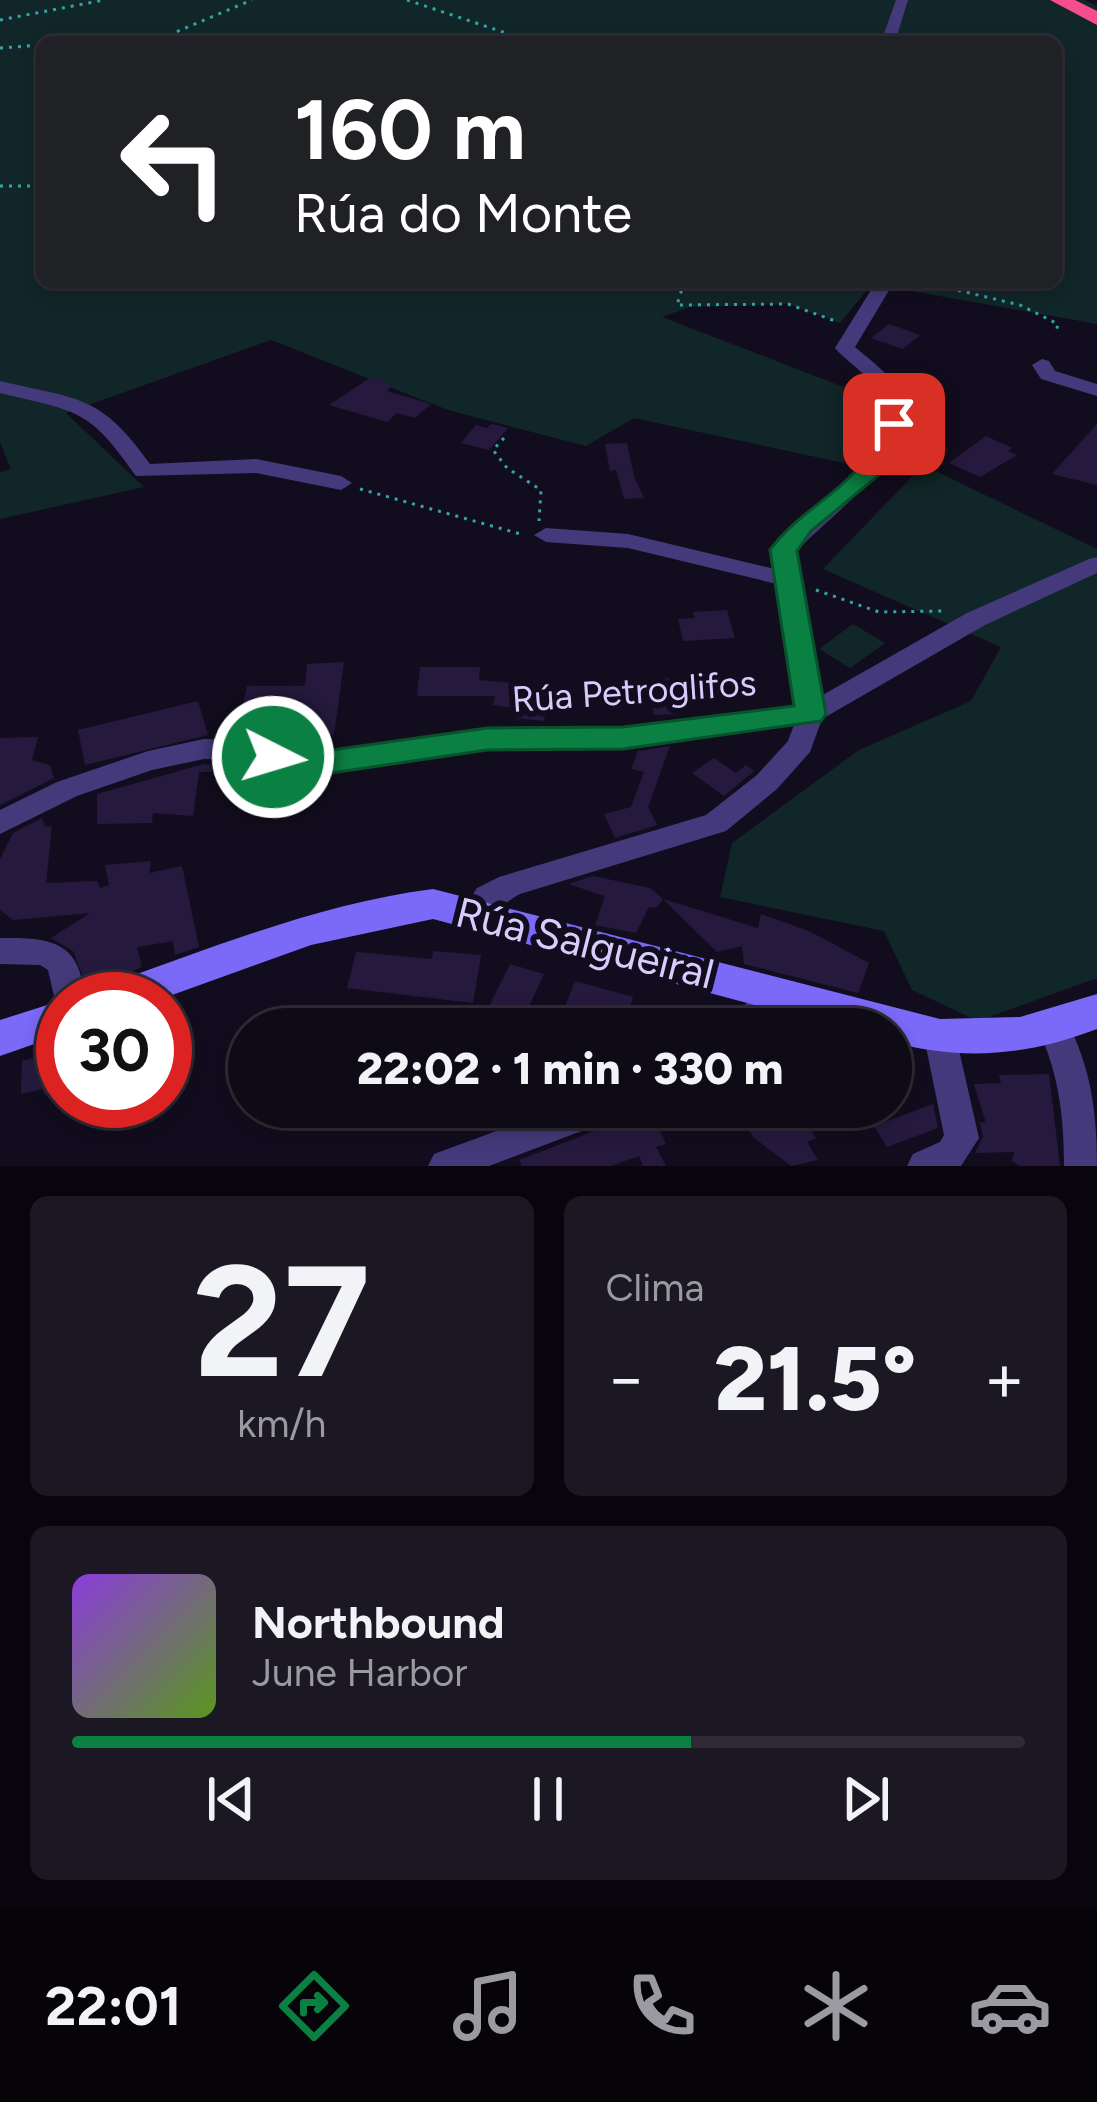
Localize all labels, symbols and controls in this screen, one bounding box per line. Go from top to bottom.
text: 160 m [294,79,526,180]
icon: left [96,84,252,240]
text: Rúa do Monte [294,181,632,246]
pin [843,373,945,475]
icon: arrive [861,391,927,457]
street label: Rúa Petroglifos [510,661,758,721]
position arrow [210,694,336,820]
street label: Rúa Salgueiral [451,886,719,1000]
speed limit sign: 30 [36,972,192,1128]
text: 22:02 · 1 min · 330 m [357,1041,783,1095]
text: 27 [193,1228,370,1415]
text: Clima [606,1264,704,1311]
text: 21.5° [714,1324,916,1433]
text: − [606,1338,647,1418]
text: + [984,1338,1025,1418]
text: km/h [237,1400,326,1447]
text: Northbound [252,1595,505,1649]
text: June Harbor [252,1649,468,1696]
icon: previous [198,1766,264,1832]
icon: pause [515,1766,581,1832]
icon: next [833,1766,899,1832]
icon: directions [272,1964,356,2048]
icon: music [446,1964,530,2048]
icon: phone [620,1964,704,2048]
icon: climate [794,1964,878,2048]
icon: car [968,1964,1052,2048]
text: 22:01 [45,1974,182,2039]

